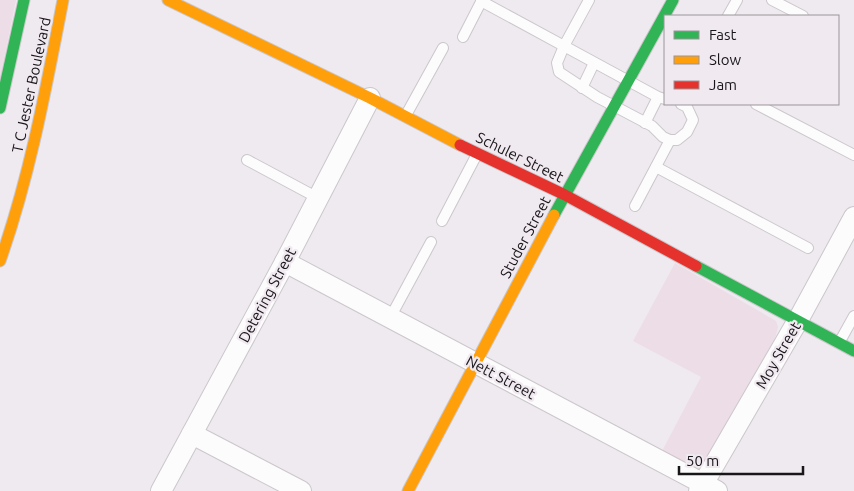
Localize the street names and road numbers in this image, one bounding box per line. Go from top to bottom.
street label: T C Jester Boulevard [8,16,54,154]
street label: Schuler Street [473,128,567,186]
street label: Studer Street [496,193,554,281]
street label: Detering Street [235,245,299,345]
street label: Moy Street [752,318,804,391]
street label: Nett Street [463,352,539,402]

